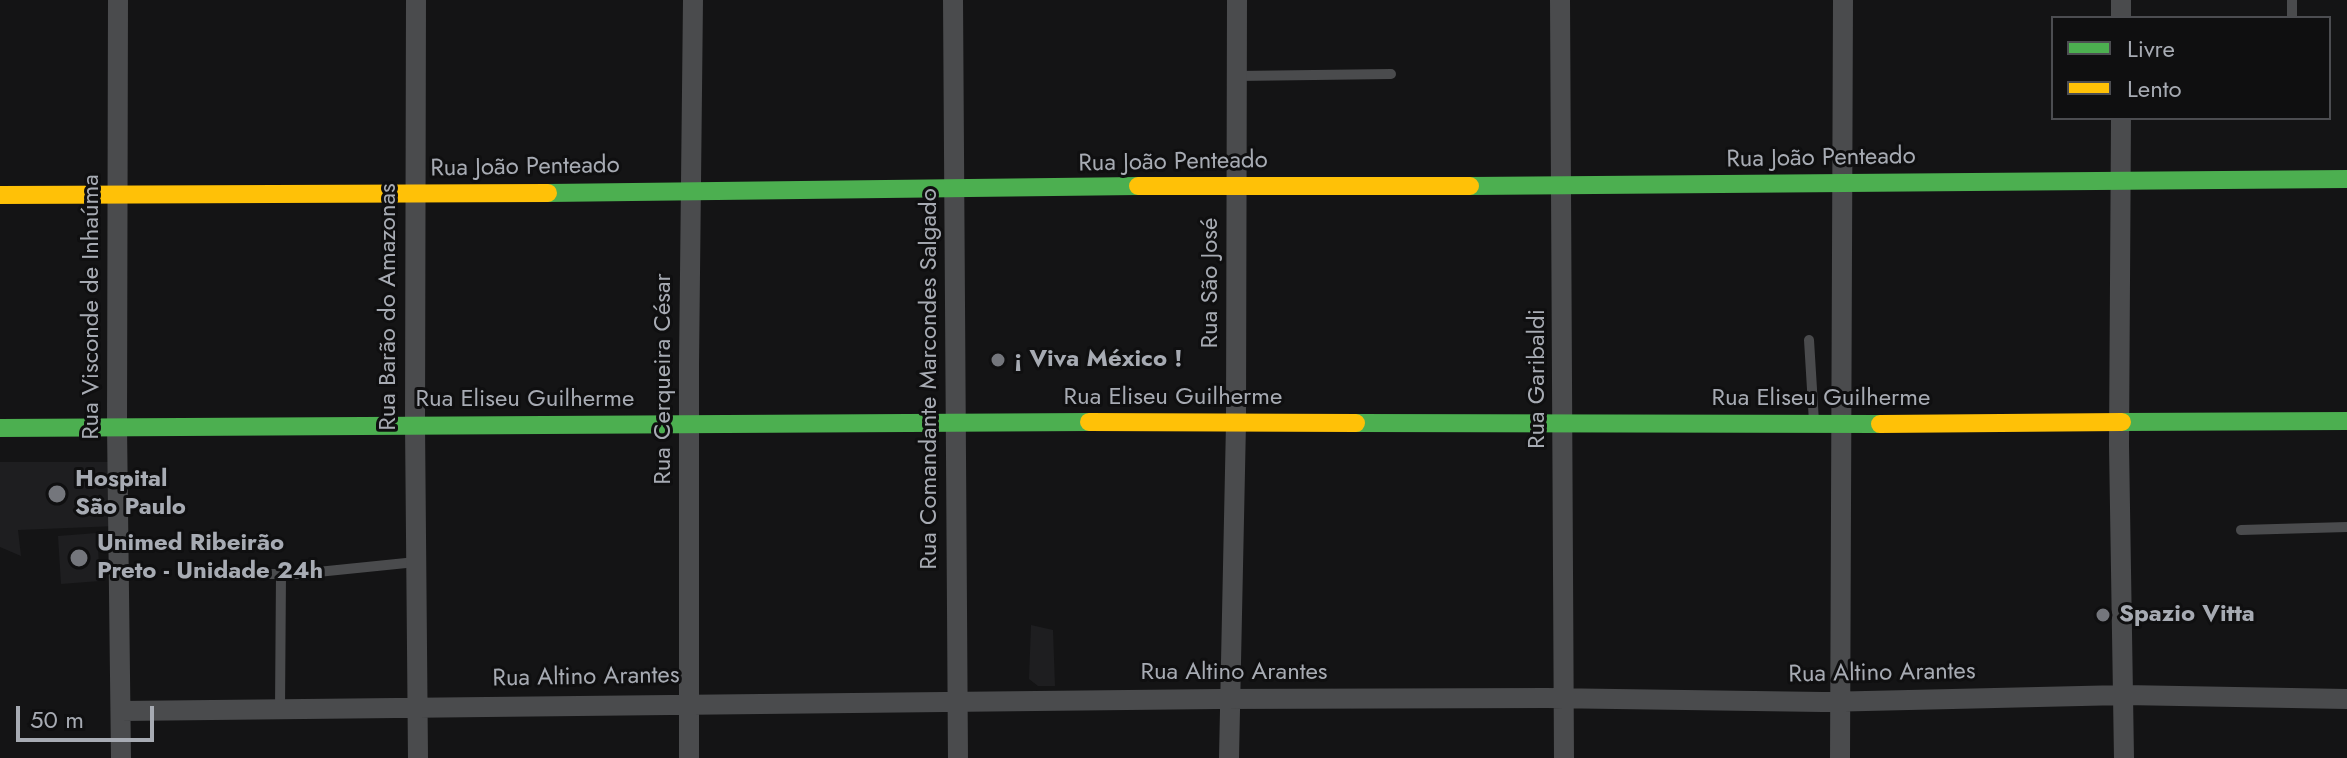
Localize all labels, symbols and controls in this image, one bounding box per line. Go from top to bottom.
legend [2051,16,2331,120]
text: Livre [2127,31,2175,66]
text: Lento [2127,71,2182,106]
street label: Rua João Penteado [1726,143,1916,175]
street label: Rua João Penteado [1078,147,1268,179]
street label: Rua João Penteado [430,152,620,184]
street label: Rua Visconde de Inhaúma [78,174,106,440]
street label: Rua Barão do Amazonas [375,183,403,431]
street label: Rua Comandante Marcondes Salgado [916,188,944,570]
street label: Rua São José [1197,218,1225,348]
street label: Rua Cerqueira César [650,273,678,485]
street label: Rua Garibaldi [1524,309,1552,449]
place label: ¡ Viva México ! [1014,346,1183,374]
marker: ¡ Viva México ! [989,351,1007,369]
street label: Rua Eliseu Guilherme [1064,384,1282,412]
street label: Rua Eliseu Guilherme [1712,385,1930,413]
street label: Rua Eliseu Guilherme [416,386,634,414]
place label: Hospital São Paulo [75,466,186,522]
marker: Hospital São Paulo [46,483,68,505]
place label: Unimed Ribeirão Preto - Unidade 24h [97,530,323,586]
marker: Unimed Ribeirão Preto - Unidade 24h [68,547,90,569]
place label: Spazio Vitta [2119,601,2255,629]
marker: Spazio Vitta [2094,606,2112,624]
street label: Rua Altino Arantes [1788,658,1976,690]
street label: Rua Altino Arantes [1140,659,1328,687]
street label: Rua Altino Arantes [492,662,680,694]
scale bar [20,690,158,740]
text: 50 m [30,702,84,737]

